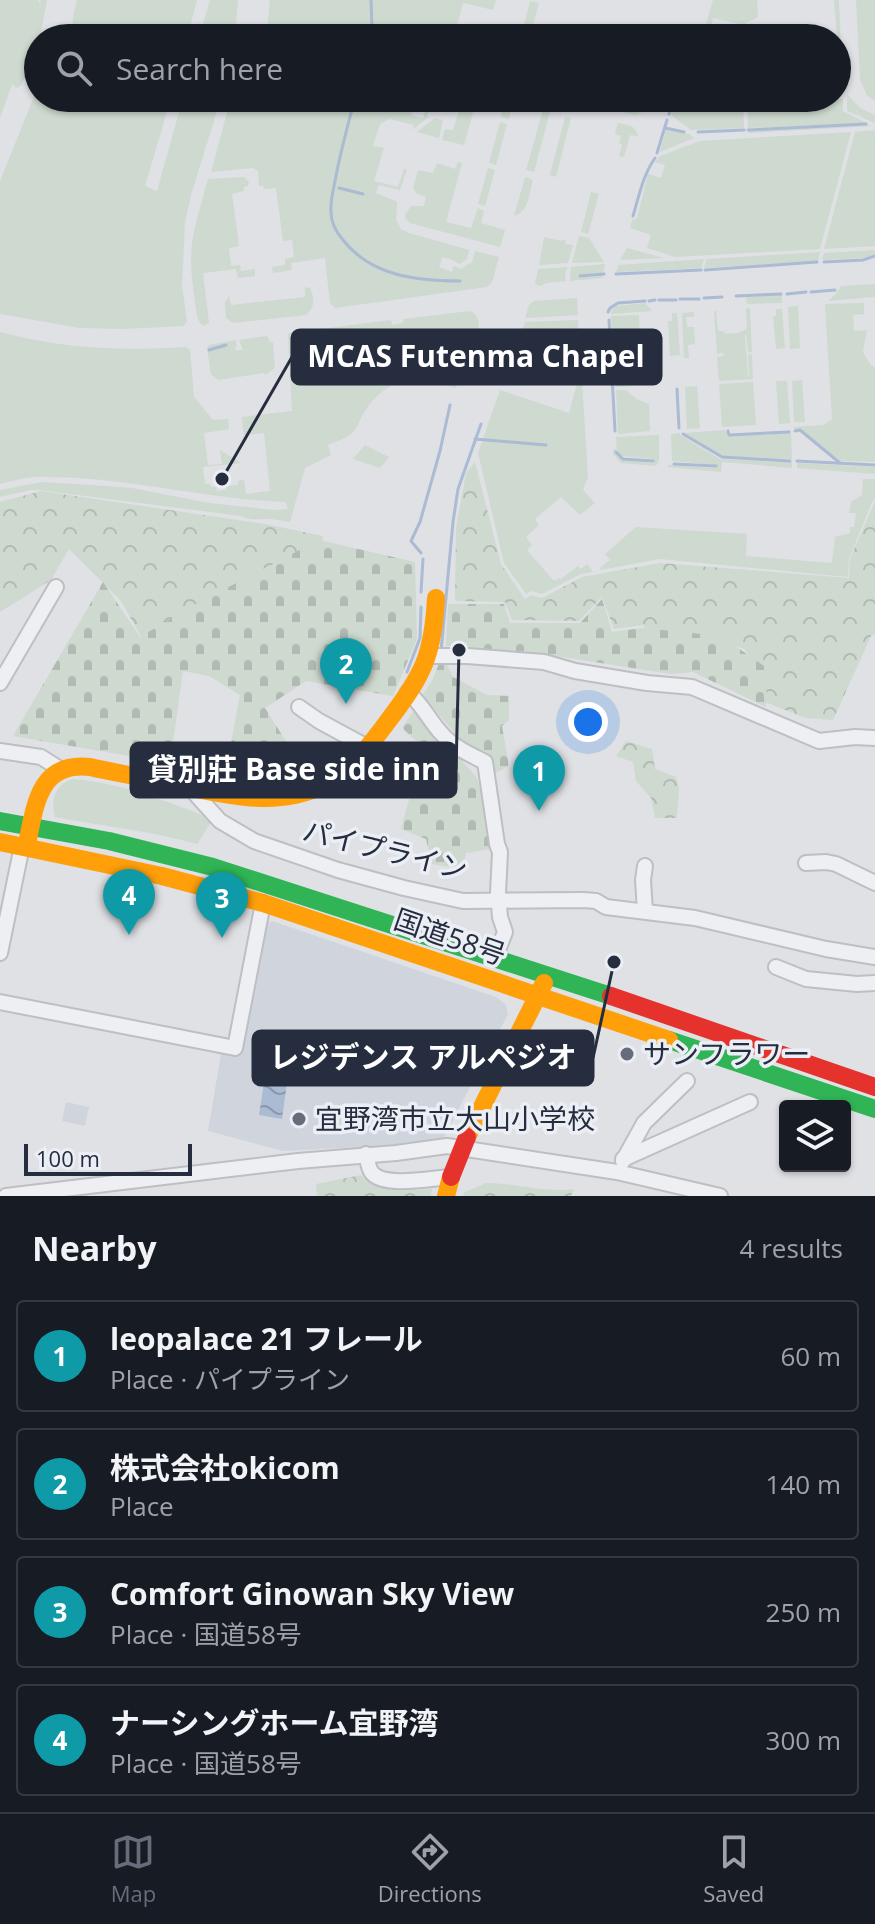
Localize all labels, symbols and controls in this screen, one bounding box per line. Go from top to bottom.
search box [24,24,851,112]
icon: search [52,46,96,90]
text: Search here [116,48,283,89]
callout: MCAS Futenma Chapel [292,330,661,384]
text: MCAS Futenma Chapel [307,335,645,376]
pin: 2 [320,638,372,704]
your location [568,702,608,742]
callout: 貸別莊 Base side inn [131,743,456,797]
pin: 1 [513,745,565,811]
text: 貸別莊 Base side inn [147,748,441,789]
street label: パイプライン [299,810,471,888]
pin: 4 [103,869,155,935]
pin: 3 [196,872,248,938]
street label: 国道58号 [389,899,511,973]
callout: レジデンス アルペジオ [253,1031,593,1085]
place label: サンフラワー [643,1034,810,1072]
text: レジデンス アルペジオ [270,1036,576,1077]
marker: サンフラワー [618,1045,636,1063]
place label: 宜野湾市立大山小学校 [315,1099,595,1137]
map controls [779,1100,851,1172]
button: layers [779,1100,851,1172]
marker: 宜野湾市立大山小学校 [290,1110,308,1128]
scale bar [24,1140,192,1176]
text: 100 m [36,1143,100,1173]
text: Nearby [32,1225,157,1271]
text: 4 results [740,1230,843,1266]
text: leopalace 21 フレール [110,1318,423,1359]
text: 1 [53,1338,67,1374]
text: 60 m [780,1338,841,1374]
text: Place · パイプライン [110,1361,350,1397]
text: 株式会社okicom [110,1447,340,1488]
text: 2 [53,1466,67,1502]
text: 140 m [766,1466,841,1502]
text: Place [110,1488,174,1524]
text: Comfort Ginowan Sky View [110,1573,514,1614]
text: 3 [53,1594,67,1630]
text: 250 m [766,1594,841,1630]
text: Place · 国道58号 [110,1616,302,1652]
text: ナーシングホーム宜野湾 [110,1702,439,1743]
text: 4 [53,1722,67,1758]
text: 300 m [766,1722,841,1758]
text: Place · 国道58号 [110,1745,302,1781]
tab: Map [111,1830,156,1908]
tab: Directions [378,1830,482,1908]
tab: Saved [703,1830,764,1908]

